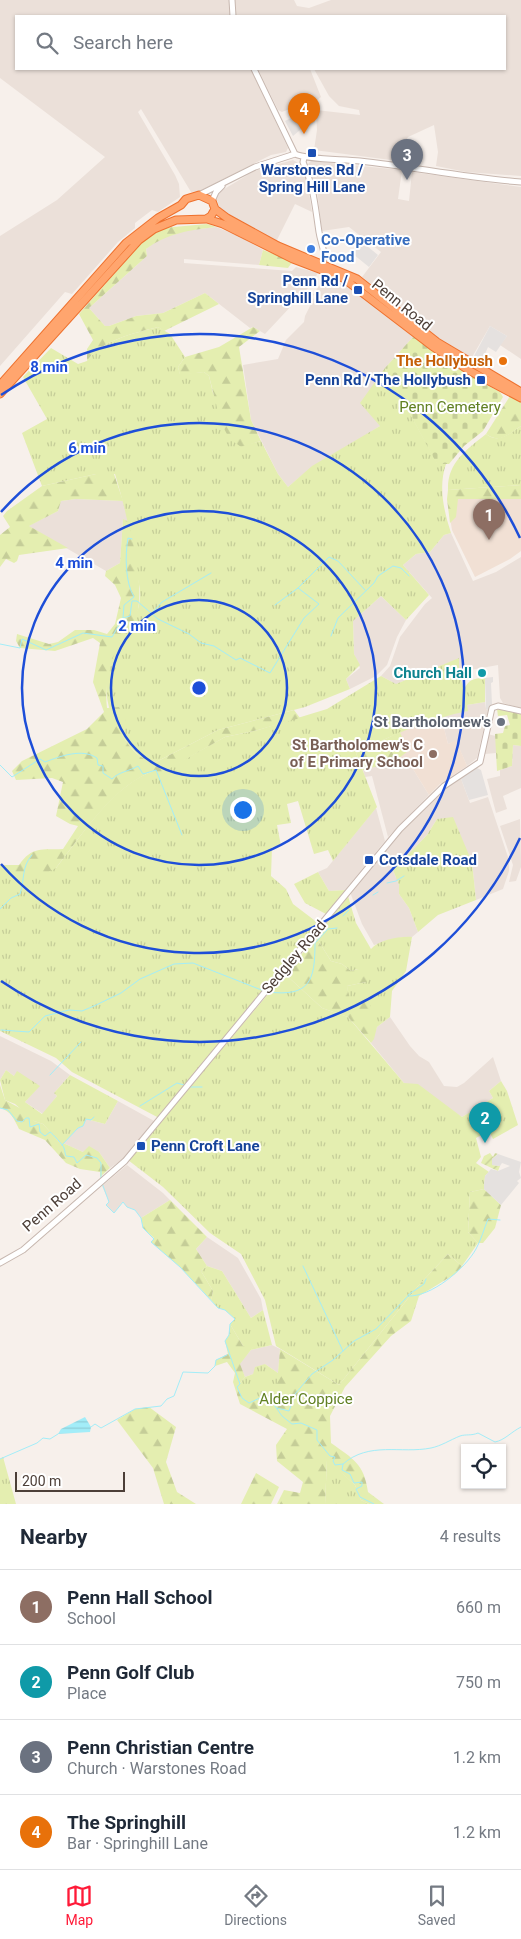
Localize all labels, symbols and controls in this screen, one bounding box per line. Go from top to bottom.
search box [15,15,506,70]
icon: search [33,29,61,57]
text: Search here [73,31,173,54]
pin: 4 [288,93,320,134]
pin: 3 [391,139,423,180]
marker: Warstones Rd / Spring Hill Lane [306,147,318,159]
place label: Warstones Rd / Spring Hill Lane [259,161,365,196]
place label: Co-Operative Food [321,231,410,266]
marker: Co-Operative Food [305,243,317,255]
place label: Penn Rd / Springhill Lane [247,272,348,307]
street label: Penn Road [368,275,436,335]
marker: Penn Rd / Springhill Lane [352,284,364,296]
place label: The Hollybush [396,352,493,370]
marker: The Hollybush [497,355,509,367]
text: 8 min [30,358,68,376]
place label: Penn Rd / The Hollybush [305,371,471,389]
marker: Penn Rd / The Hollybush [475,374,487,386]
park label: Penn Cemetery [399,398,501,416]
text: 6 min [68,439,106,457]
pin: 1 [473,499,505,540]
text: 4 min [55,554,93,572]
text: 2 min [118,617,156,635]
place label: Church Hall [394,664,472,682]
marker: Church Hall [476,667,488,679]
centre of rings [190,679,208,697]
place label: St Bartholomew's [374,713,491,731]
marker: St Bartholomew's [495,716,507,728]
place label: St Bartholomew's C of E Primary School [290,736,423,771]
marker: St Bartholomew's C of E Primary School [427,748,439,760]
your location [230,797,256,823]
place label: Cotsdale Road [379,851,477,869]
marker: Cotsdale Road [363,854,375,866]
street label: Sedgley Road [258,917,330,997]
pin: 2 [469,1102,501,1143]
place label: Penn Croft Lane [151,1137,260,1155]
marker: Penn Croft Lane [135,1140,147,1152]
street label: Penn Road [19,1175,85,1235]
park label: Alder Coppice [259,1390,353,1408]
map controls [461,1444,506,1489]
button: locate [461,1444,506,1489]
scale bar [15,1469,125,1492]
text: 200 m [22,1473,61,1489]
text: Nearby [20,1525,87,1549]
text: 4 results [440,1527,501,1546]
text: Penn Hall School [67,1586,213,1609]
text: 1 [31,1598,41,1617]
text: 660 m [456,1598,501,1617]
text: School [67,1609,116,1628]
text: Penn Golf Club [67,1661,194,1684]
text: 2 [31,1673,41,1692]
text: 750 m [456,1673,501,1692]
text: Place [67,1684,107,1703]
text: Penn Christian Centre [67,1736,254,1759]
text: 3 [31,1748,41,1767]
text: 1.2 km [453,1748,501,1767]
text: Church · Warstones Road [67,1759,246,1778]
text: The Springhill [67,1811,186,1834]
text: 4 [31,1823,41,1842]
text: 1.2 km [453,1823,501,1842]
text: Bar · Springhill Lane [67,1834,208,1853]
tab: Map [65,1882,93,1928]
tab: Directions [224,1882,287,1928]
tab: Saved [418,1882,456,1928]

